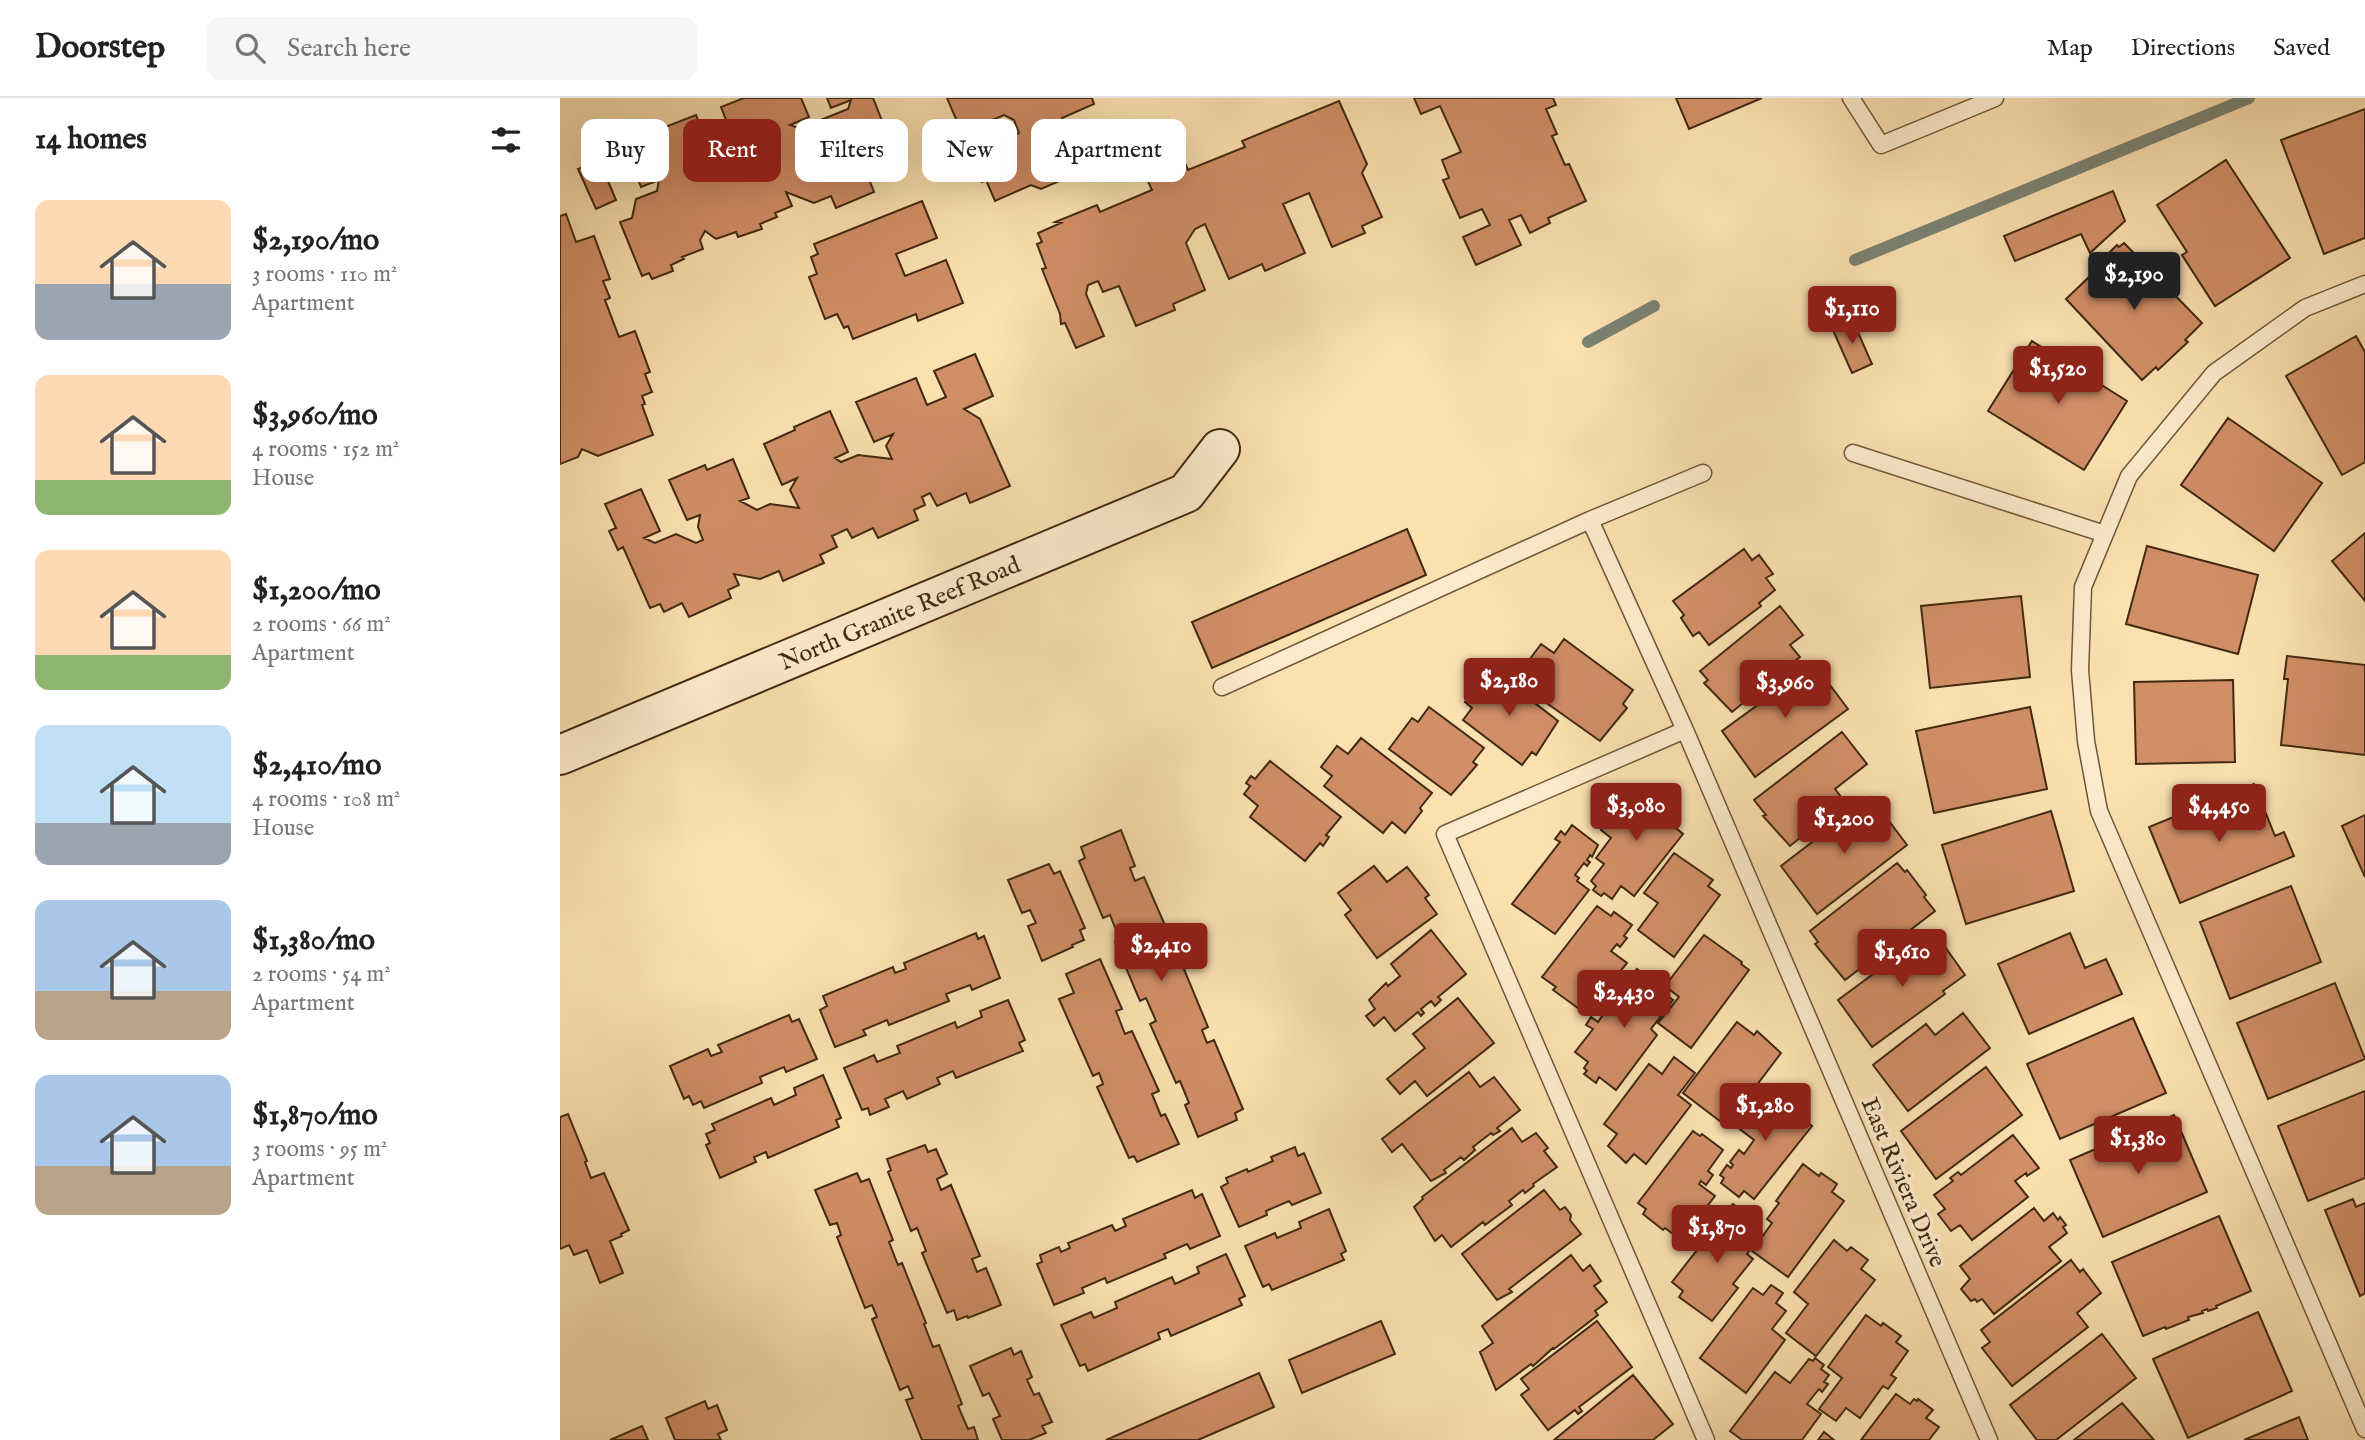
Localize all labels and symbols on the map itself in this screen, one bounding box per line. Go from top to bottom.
pin: $2,190 [2077,252,2191,312]
pin: $1,110 [1795,286,1909,346]
pin: $1,520 [2001,346,2115,406]
street label: North Granite Reef Road [775,550,1025,678]
pin: $2,180 [1452,658,1566,718]
pin: $3,960 [1728,660,1842,720]
pin: $3,080 [1579,784,1693,843]
pin: $4,450 [2162,784,2276,844]
pin: $1,200 [1787,796,1901,856]
pin: $2,410 [1104,924,1218,983]
pin: $1,610 [1845,930,1959,989]
pin: $2,430 [1567,970,1681,1030]
pin: $1,280 [1708,1084,1822,1143]
street label: East Riviera Drive [1853,1093,1952,1272]
pin: $1,380 [2081,1116,2195,1176]
pin: $1,870 [1660,1206,1774,1265]

